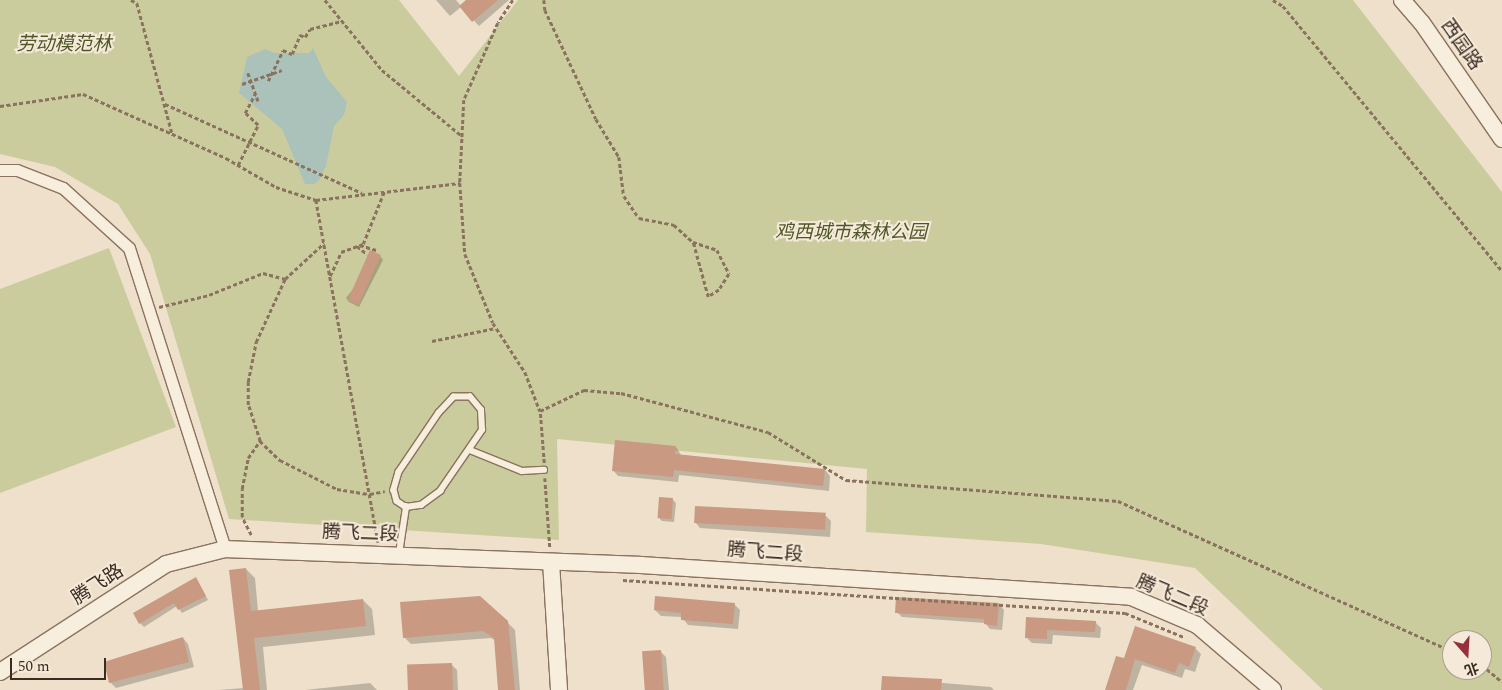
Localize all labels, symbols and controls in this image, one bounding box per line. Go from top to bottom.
street label: 西园路 [1435,15,1487,75]
park label: 劳动模范林 [17,34,111,56]
park label: 鸡西城市森林公园 [775,222,927,244]
street label: 腾飞二段 [322,521,398,547]
street label: 腾飞二段 [726,539,804,567]
street label: 腾飞路 [68,560,128,610]
street label: 腾飞二段 [1133,571,1211,621]
north arrow [1442,630,1492,680]
scale bar [12,648,109,680]
text: 50 m [18,655,50,678]
text: 北 [1462,657,1482,681]

